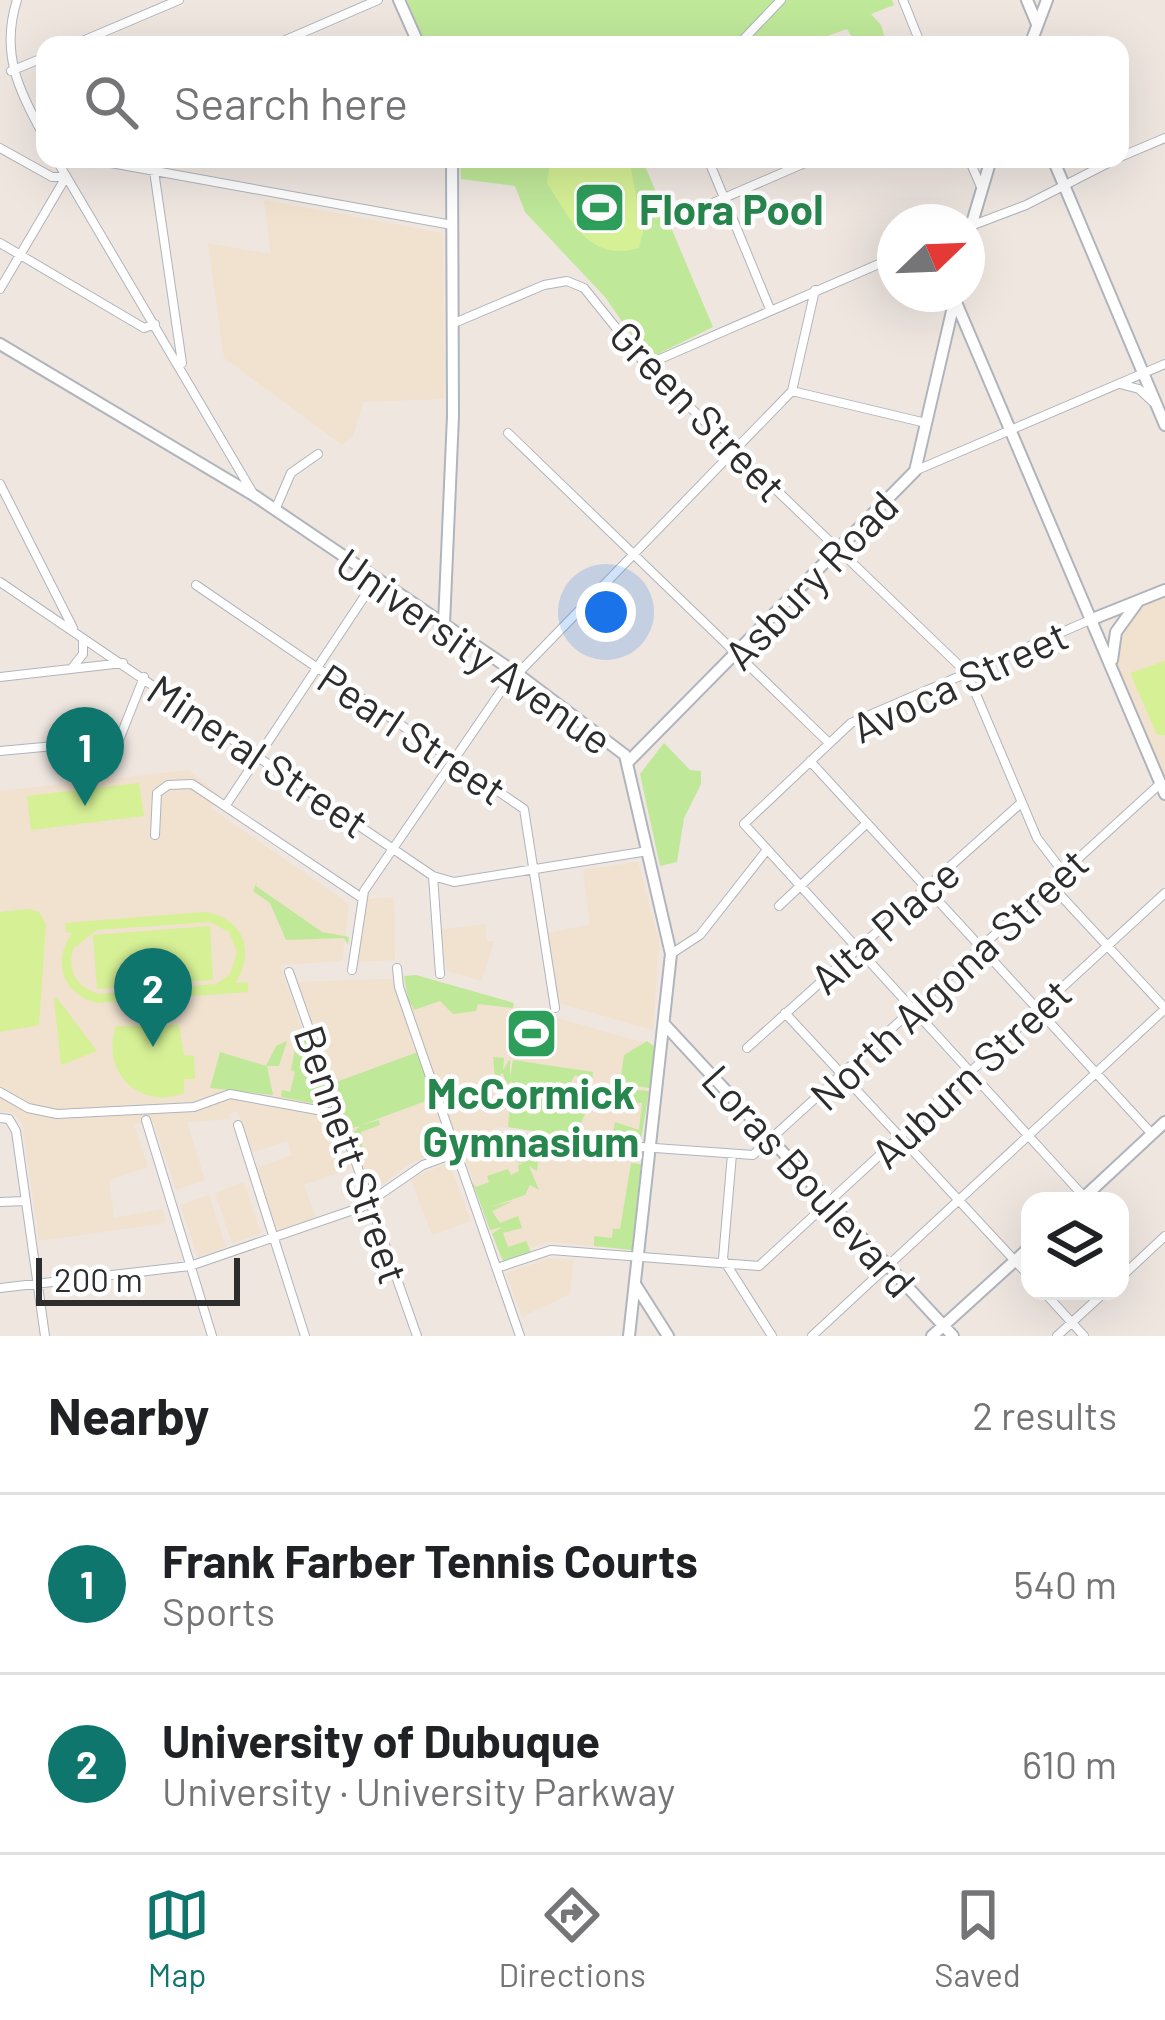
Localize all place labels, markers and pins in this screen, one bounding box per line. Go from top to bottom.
sports icon: Flora Pool [572,180,628,236]
place label: Flora Pool [639,183,823,233]
pin: 1 [46,707,124,806]
pin: 2 [114,948,192,1047]
sports icon: McCormick Gymnasium [503,1005,559,1061]
place label: McCormick Gymnasium [423,1067,639,1166]

